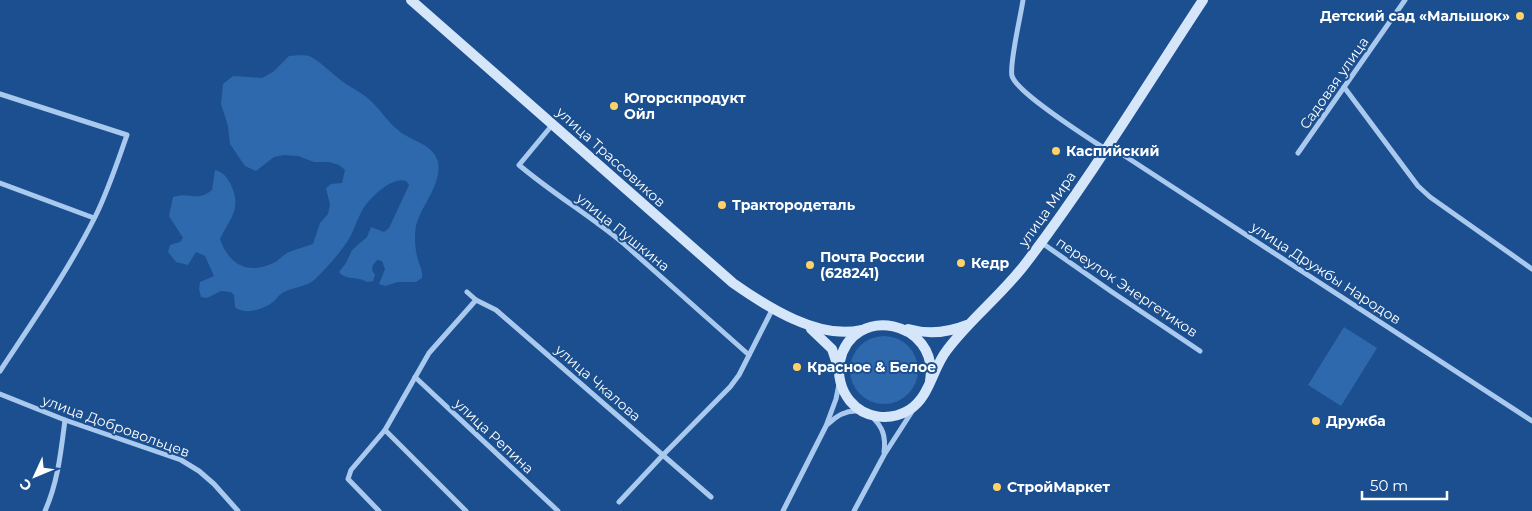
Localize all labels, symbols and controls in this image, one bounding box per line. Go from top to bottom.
place label: Детский сад «Малышок» [1320,7,1510,25]
marker: Детский сад «Малышок» [1514,10,1526,22]
street label: Садовая улица [1295,33,1373,133]
place label: Югорскпродукт Ойл [624,89,746,123]
marker: Югорскпродукт Ойл [608,100,620,112]
street label: улица Трассовиков [552,102,669,211]
place label: Каспийский [1066,142,1159,160]
marker: Каспийский [1050,145,1062,157]
street label: улица Мира [1014,168,1080,251]
street label: улица Пушкина [572,188,673,275]
place label: Трактородеталь [732,196,856,214]
marker: Трактородеталь [716,199,728,211]
street label: улица Дружбы Народов [1247,217,1404,328]
street label: переулок Энергетиков [1053,233,1201,341]
place label: Почта России (628241) [820,248,925,282]
place label: Кедр [971,254,1010,272]
marker: Кедр [955,257,967,269]
marker: Почта России (628241) [804,259,816,271]
street label: улица Чкалова [551,340,645,425]
place label: Красное & Белое [807,358,936,376]
marker: Красное & Белое [791,361,803,373]
street label: улица Добровольцев [39,391,192,461]
street label: улица Репина [450,394,538,478]
place label: Дружба [1326,412,1386,430]
marker: Дружба [1310,415,1322,427]
north arrow [10,451,60,501]
scale bar [1362,468,1447,500]
text: С [16,475,36,495]
text: 50 m [1370,476,1408,495]
place label: СтройМаркет [1007,478,1110,496]
marker: СтройМаркет [991,481,1003,493]

